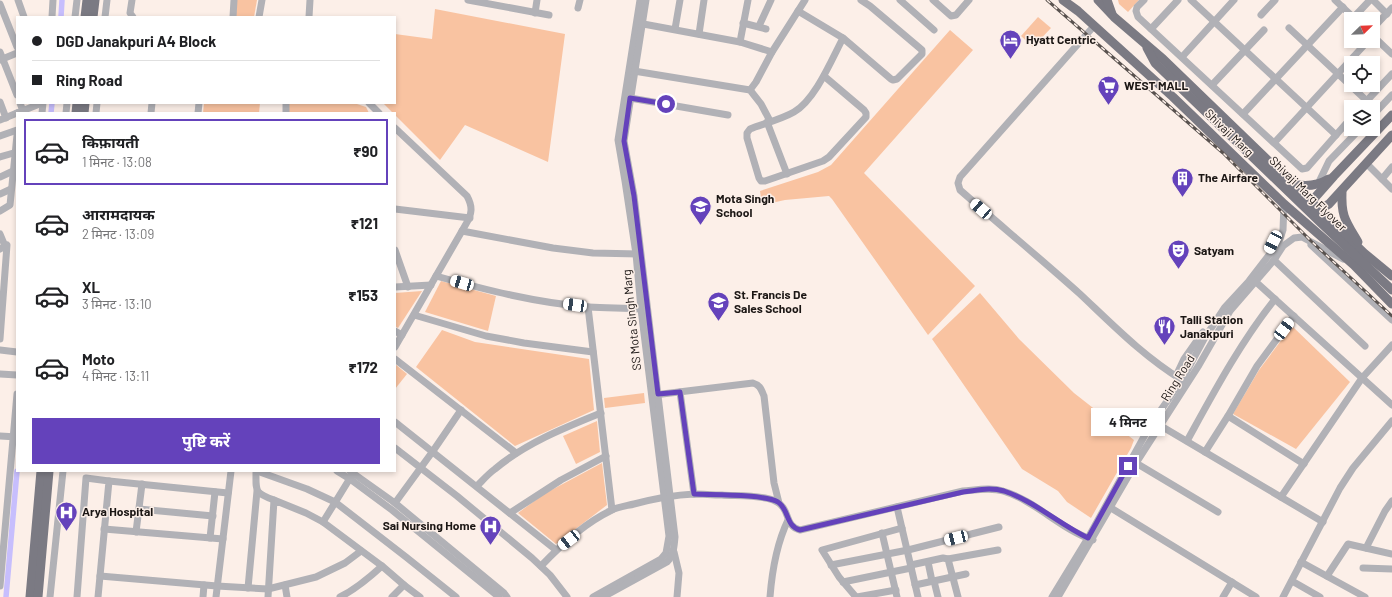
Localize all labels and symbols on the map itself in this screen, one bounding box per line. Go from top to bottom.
north arrow [1344,12,1380,48]
hotel icon: Hyatt Centric [997,27,1023,60]
place label: Hyatt Centric [1026,32,1097,46]
supermarket icon: WEST MALL [1096,73,1122,106]
place label: WEST MALL [1124,78,1188,92]
route start [657,95,675,113]
street label: Shivaji Marg [1203,106,1257,159]
street label: Shivaji Marg Flyover [1267,153,1351,234]
building icon: The Airfare [1170,165,1196,198]
place label: The Airfare [1198,170,1259,184]
place label: Mota Singh School [716,191,774,219]
school or university icon: Mota Singh School [687,193,713,226]
car [968,197,994,221]
car [1262,229,1284,255]
theatre icon: Satyam [1166,238,1192,271]
place label: Satyam [1194,243,1234,257]
street label: SS Mota Singh Marg [619,269,643,371]
car [449,274,475,292]
place label: St. Francis De Sales School [734,287,807,315]
school or university icon: St. Francis De Sales School [705,289,731,322]
car [562,297,588,313]
place label: Talli Station Janakpuri [1180,312,1243,340]
restaurant icon: Talli Station Janakpuri [1152,314,1178,347]
car [1272,316,1296,342]
street label: Ring Road [1157,352,1197,403]
callout: 4 मिनट [1091,408,1165,436]
route end [1119,457,1137,475]
hospital icon: Arya Hospital [53,499,79,532]
place label: Arya Hospital [82,504,153,518]
hospital icon: Sai Nursing Home [478,513,504,546]
place label: Sai Nursing Home [383,518,476,532]
car [556,528,582,552]
car [943,529,969,547]

